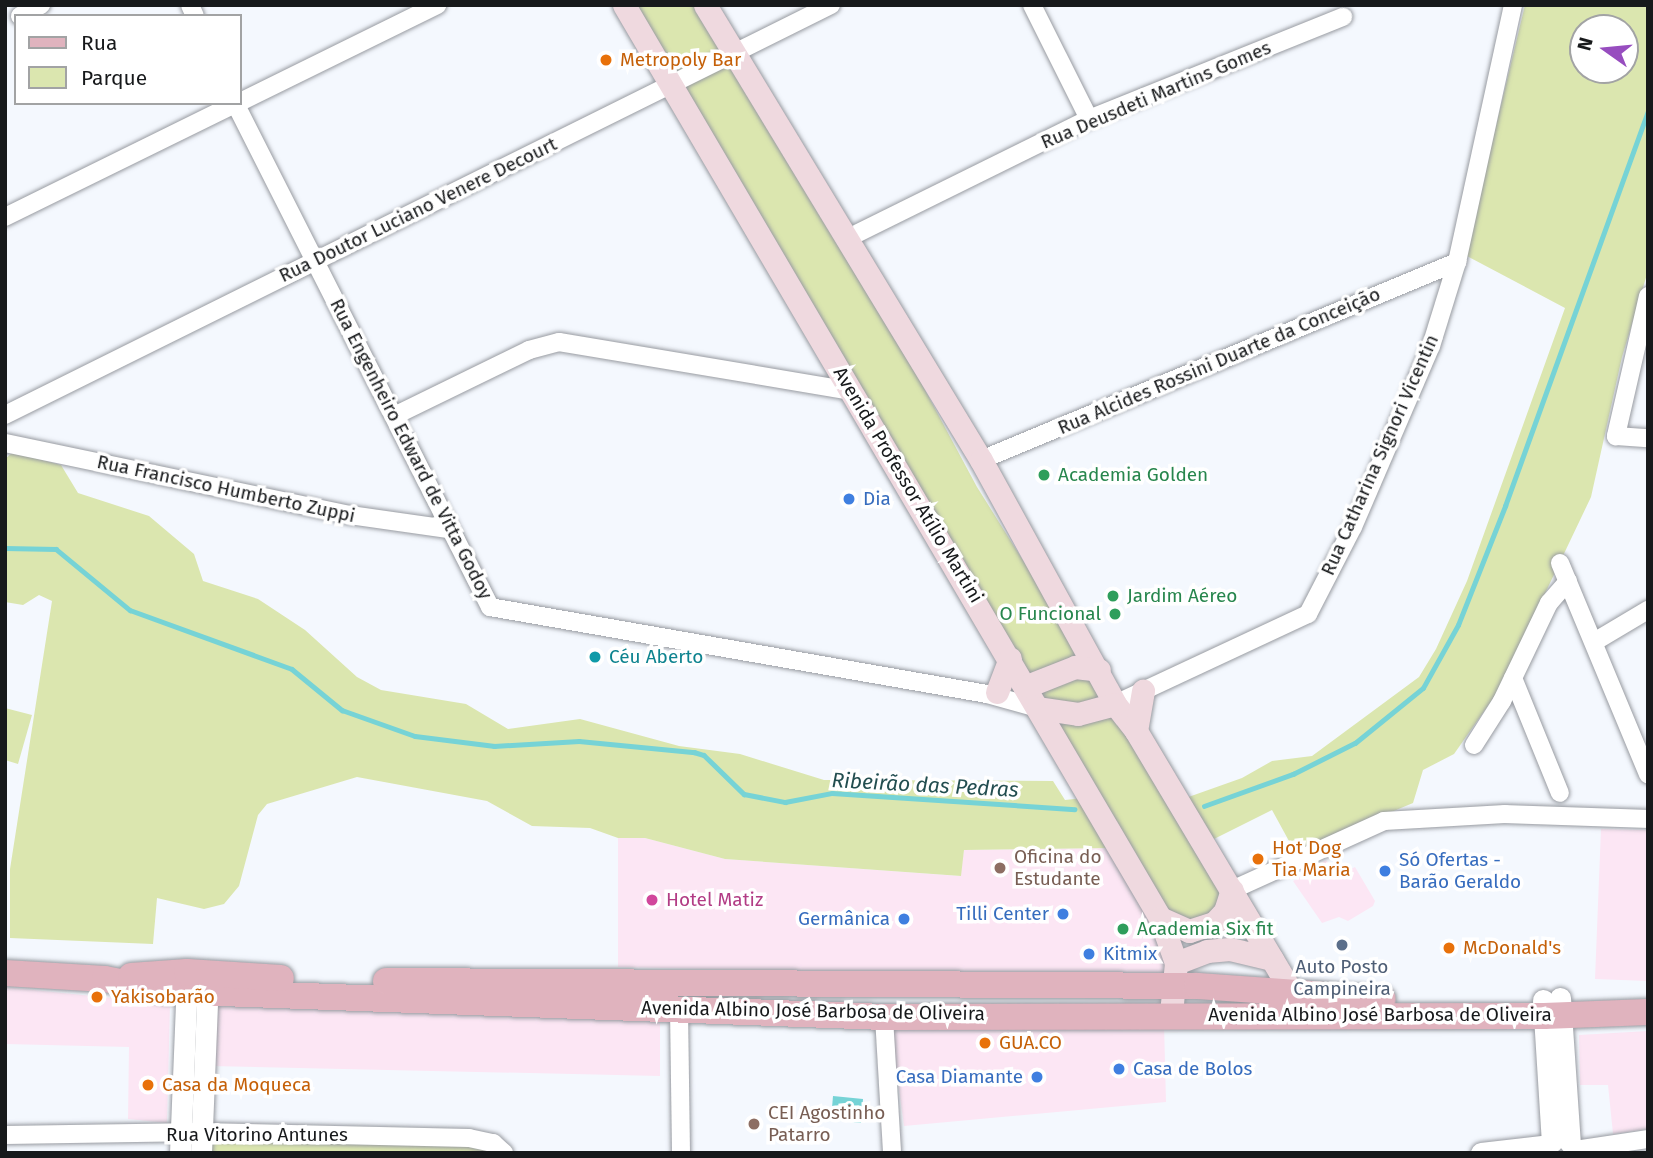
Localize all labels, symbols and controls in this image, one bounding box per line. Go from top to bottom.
legend [14,14,242,105]
north arrow [1569,14,1639,84]
text: Rua [81,30,117,56]
text: N [1572,35,1598,53]
street label: Rua Deusdeti Martins Gomes [1038,36,1274,154]
place label: Metropoly Bar [620,49,741,71]
marker: Metropoly Bar [598,52,614,68]
text: Parque [81,65,147,91]
street label: Rua Doutor Luciano Venere Decourt [275,133,561,287]
street label: Rua Alcides Rossini Duarte da Conceição [1054,283,1384,439]
street label: Rua Engenheiro Edward de Vitta Godoy [325,295,497,603]
street label: Rua Catharina Signori Vicentin [1316,331,1444,579]
street label: Avenida Professor Atílio Martini [828,363,988,607]
street label: Rua Francisco Humberto Zuppi [95,450,357,528]
place label: Academia Golden [1058,464,1208,486]
marker: Academia Golden [1036,467,1052,483]
place label: Dia [863,488,891,510]
marker: Dia [841,491,857,507]
place label: Jardim Aéreo [1127,585,1237,607]
marker: Jardim Aéreo [1105,588,1121,604]
place label: O Funcional [1000,603,1101,625]
marker: O Funcional [1107,606,1123,622]
place label: Céu Aberto [609,646,703,668]
marker: Céu Aberto [587,649,603,665]
water label: Ribeirão das Pedras [831,768,1019,802]
place label: Hot Dog Tia Maria [1272,837,1351,881]
place label: Oficina do Estudante [1014,846,1101,890]
place label: Só Ofertas - Barão Geraldo [1399,849,1521,893]
marker: Hot Dog Tia Maria [1250,851,1266,867]
marker: Oficina do Estudante [992,860,1008,876]
marker: Só Ofertas - Barão Geraldo [1377,863,1393,879]
place label: Hotel Matiz [666,889,763,911]
marker: Hotel Matiz [644,892,660,908]
place label: Tilli Center [956,903,1049,925]
marker: Tilli Center [1055,906,1071,922]
place label: Germânica [798,908,890,930]
marker: Germânica [896,911,912,927]
place label: Academia Six fit [1137,918,1274,940]
marker: Academia Six fit [1115,921,1131,937]
marker: Auto Posto Campineira [1334,937,1350,953]
place label: McDonald's [1463,937,1561,959]
marker: McDonald's [1441,940,1457,956]
place label: Kitmix [1103,943,1157,965]
marker: Kitmix [1081,946,1097,962]
place label: Auto Posto Campineira [1293,956,1391,1000]
place label: Yakisobarão [111,986,215,1008]
marker: Yakisobarão [89,989,105,1005]
street label: Avenida Albino José Barbosa de Oliveira [641,997,985,1025]
street label: Avenida Albino José Barbosa de Oliveira [1208,1004,1552,1026]
place label: GUA.CO [999,1032,1062,1054]
marker: GUA.CO [977,1035,993,1051]
place label: Casa de Bolos [1133,1058,1252,1080]
marker: Casa de Bolos [1111,1061,1127,1077]
place label: Casa Diamante [896,1066,1023,1088]
marker: Casa Diamante [1029,1069,1045,1085]
place label: Casa da Moqueca [162,1074,311,1096]
marker: Casa da Moqueca [140,1077,156,1093]
place label: CEI Agostinho Patarro [768,1102,885,1146]
marker: CEI Agostinho Patarro [746,1116,762,1132]
street label: Rua Vitorino Antunes [166,1124,348,1146]

